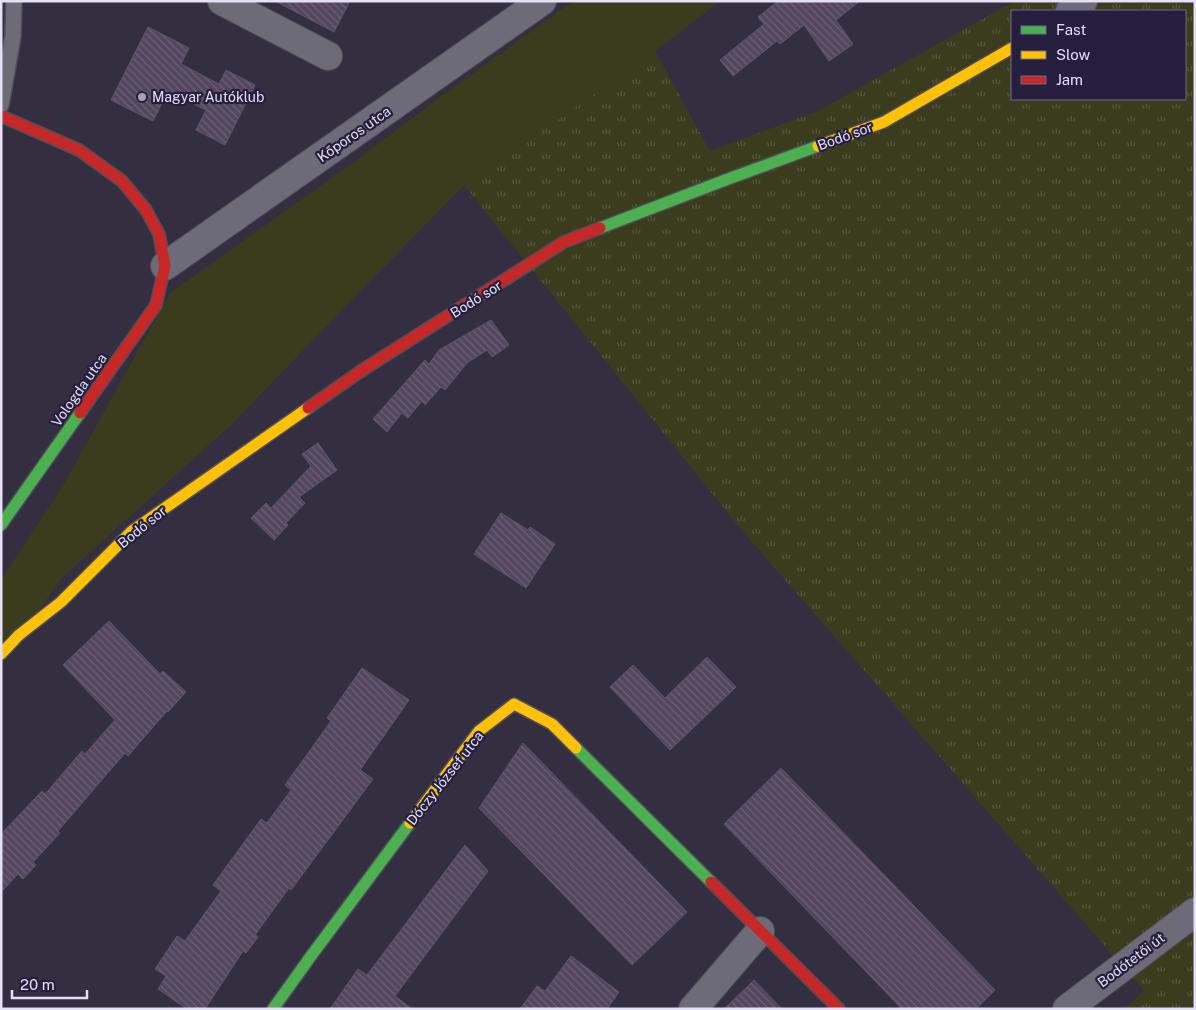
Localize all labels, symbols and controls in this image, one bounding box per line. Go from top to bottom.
legend [1011,10,1186,100]
text: Fast [1056,21,1086,38]
text: Slow [1056,46,1091,63]
text: Jam [1056,71,1083,88]
place label: Magyar Autóklub [152,89,264,105]
marker: Magyar Autóklub [136,91,148,103]
street label: Kőporos utca [314,103,394,165]
street label: Bodó sor [815,119,875,153]
street label: Bodó sor [447,277,505,321]
street label: Vologda utca [48,351,110,429]
street label: Bodó sor [115,503,169,551]
street label: Dóczy József utca [403,728,487,828]
street label: Bodótetői út [1094,930,1168,990]
scale bar [12,968,88,1000]
text: 20 m [20,976,55,993]

